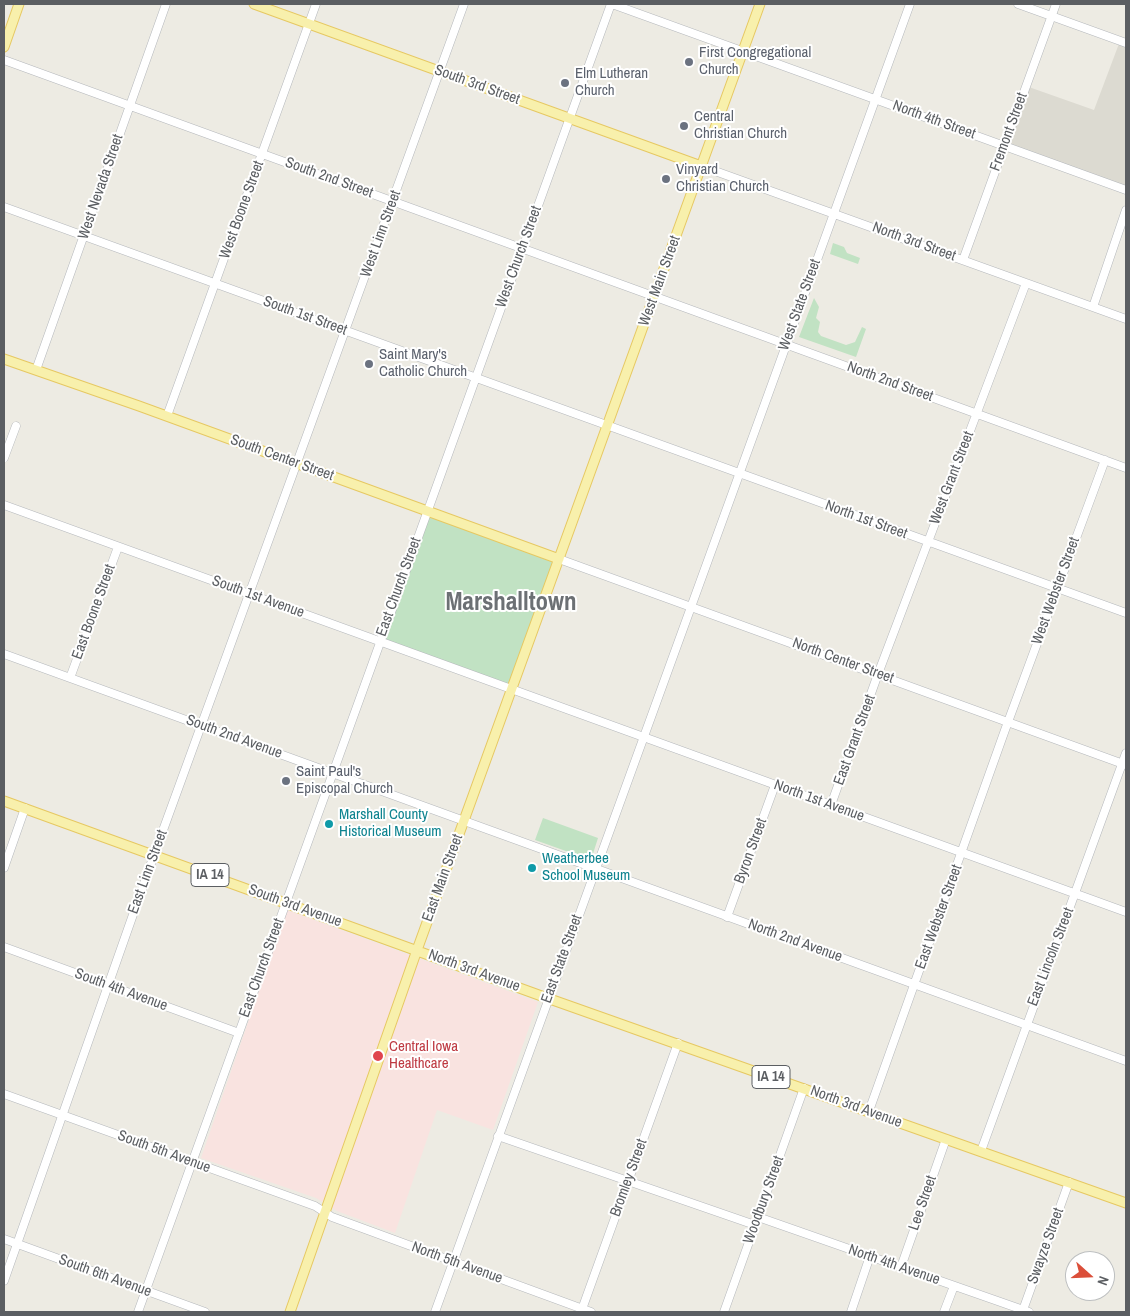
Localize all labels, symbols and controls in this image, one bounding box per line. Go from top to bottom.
place label: First Congregational Church [699,44,811,79]
marker: First Congregational Church [683,56,695,68]
street label: South 3rd Street [432,61,522,109]
place label: Elm Lutheran Church [575,65,648,100]
marker: Elm Lutheran Church [559,77,571,89]
street label: Fremont Street [987,90,1031,174]
street label: North 4th Street [890,97,978,143]
place label: Central Christian Church [694,108,787,143]
marker: Central Christian Church [678,120,690,132]
street label: West Nevada Street [75,132,127,242]
street label: South 2nd Street [283,154,375,202]
street label: West Boone Street [216,159,268,261]
place label: Vinyard Christian Church [676,161,769,196]
marker: Vinyard Christian Church [660,173,672,185]
street label: West Linn Street [357,188,405,280]
street label: West Church Street [492,204,546,310]
street label: North 3rd Street [870,219,958,265]
street label: West Main Street [635,233,685,329]
street label: West State Street [775,257,825,353]
street label: South 1st Street [260,292,350,340]
place label: Saint Mary's Catholic Church [379,346,467,381]
marker: Saint Mary's Catholic Church [363,358,375,370]
street label: North 2nd Street [845,358,935,406]
street label: West Grant Street [926,429,978,527]
street label: South Center Street [228,431,336,485]
street label: North 1st Street [822,497,910,543]
street label: East Church Street [373,535,425,639]
street label: West Webster Street [1028,535,1084,647]
street label: East Boone Street [68,562,120,662]
street label: South 1st Avenue [209,572,307,622]
district label: Marshalltown [446,588,576,618]
street label: North Center Street [790,634,896,688]
street label: East Grant Street [830,692,880,788]
street label: South 2nd Avenue [183,711,285,763]
place label: Saint Paul's Episcopal Church [296,763,393,798]
marker: Saint Paul's Episcopal Church [280,775,292,787]
street label: North 1st Avenue [771,776,867,826]
place label: Marshall County Historical Museum [339,806,442,841]
street label: Byron Street [731,816,771,886]
marker: Marshall County Historical Museum [323,818,335,830]
street label: East Linn Street [124,827,172,917]
street label: East Main Street [419,832,467,924]
place label: Weatherbee School Museum [542,850,630,885]
marker: Weatherbee School Museum [526,862,538,874]
street label: East Webster Street [912,862,966,972]
road number: IA 14 [191,864,229,886]
street label: South 3rd Avenue [246,881,344,931]
street label: East Lincoln Street [1024,905,1078,1009]
street label: East State Street [538,912,586,1006]
street label: East Church Street [236,916,288,1020]
street label: North 2nd Avenue [745,916,845,966]
street label: North 3rd Avenue [426,946,522,996]
street label: South 4th Avenue [72,965,170,1015]
place label: Central Iowa Healthcare [389,1038,458,1073]
marker: Central Iowa Healthcare [371,1049,385,1063]
road number: IA 14 [752,1066,790,1088]
street label: North 3rd Avenue [808,1082,904,1132]
street label: South 5th Avenue [115,1127,213,1177]
street label: Bromley Street [607,1137,651,1219]
street label: Woodbury Street [740,1154,788,1246]
street label: Lee Street [905,1173,941,1233]
street label: Swayze Street [1024,1206,1068,1286]
street label: North 5th Avenue [409,1238,505,1288]
street label: North 4th Avenue [846,1241,942,1289]
street label: South 6th Avenue [56,1251,154,1301]
north arrow [1065,1251,1115,1301]
text: N [1093,1274,1113,1288]

